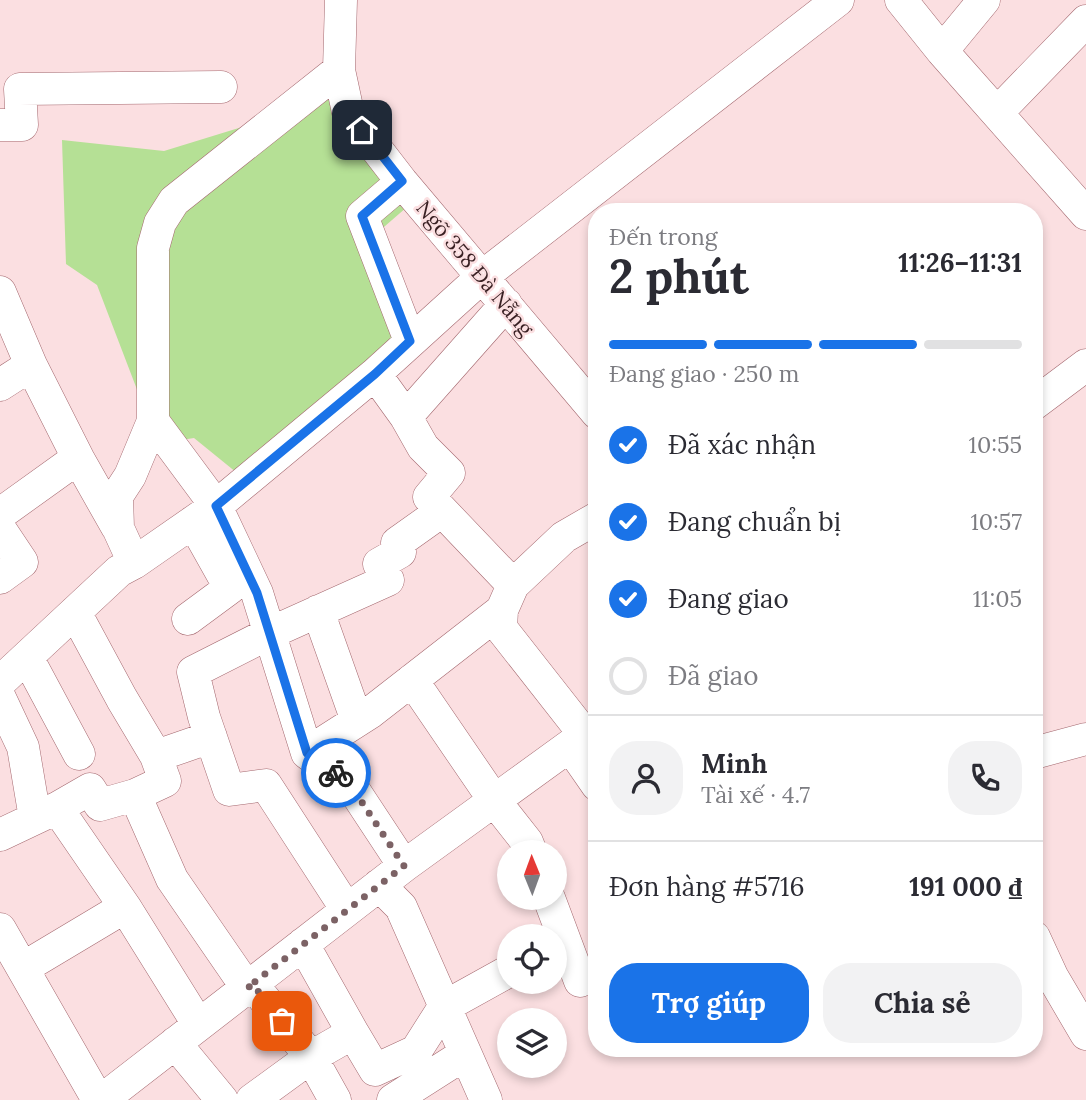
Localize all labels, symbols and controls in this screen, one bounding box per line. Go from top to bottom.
pin [332,100,392,160]
icon: home [343,111,381,149]
street label: Ngõ 358 Đà Nẵng [410,195,540,342]
text: Đến trong [609,222,717,251]
text: 11:26–11:31 [898,246,1022,279]
text: 2 phút [609,247,749,306]
text: Đang giao · 250 m [609,359,799,388]
icon: check [609,426,647,464]
text: Đã xác nhận [668,428,816,461]
text: 10:55 [969,430,1022,459]
icon: check [609,503,647,541]
text: Đang chuẩn bị [668,505,841,538]
text: 10:57 [970,507,1022,536]
icon: check [609,580,647,618]
text: Đang giao [668,582,789,615]
text: 11:05 [973,584,1022,613]
text: Đã giao [668,659,758,692]
courier [301,738,371,808]
button: person [609,741,683,815]
button: phone [948,741,1022,815]
text: Minh [701,747,767,780]
icon: bike [317,754,355,792]
text: Tài xế · 4.7 [701,780,810,809]
north arrow [497,840,567,910]
map controls [497,840,567,1078]
text: Đơn hàng #5716 [609,870,804,903]
text: 191 000 ₫ [909,870,1022,903]
button: locate [497,924,567,994]
button: Trợ giúp [609,963,809,1043]
button: Chia sẻ [823,963,1022,1043]
pin [252,991,312,1051]
icon: bag [263,1002,301,1040]
button: layers [497,1008,567,1078]

